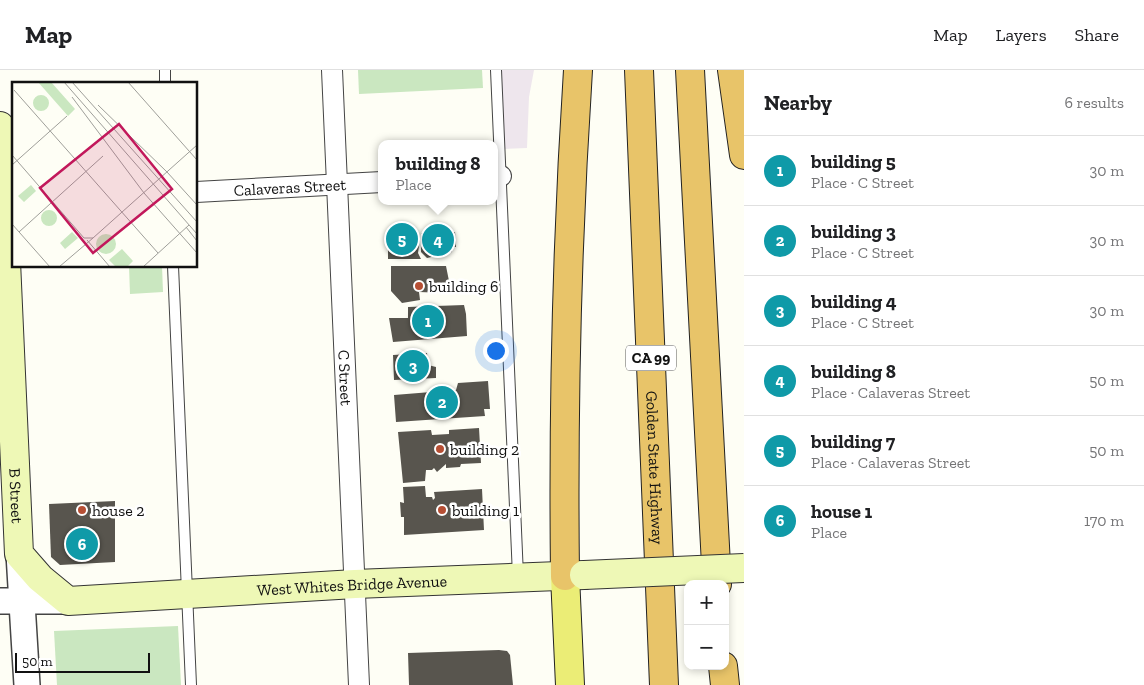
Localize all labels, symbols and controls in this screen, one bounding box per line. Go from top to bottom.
text: Map [25,20,72,49]
text: Map [933,24,968,46]
text: Layers [996,24,1047,46]
text: Share [1075,24,1119,46]
inset map [12,82,198,268]
text: Nearby [764,90,832,115]
text: 6 results [1064,93,1124,112]
popup [378,140,498,205]
text: building 5 [811,150,896,173]
text: building 8 [395,152,481,175]
text: 1 [777,161,783,180]
text: 30 m [1090,161,1124,180]
text: Place · C Street [811,173,914,192]
street label: Calaveras Street [233,175,347,200]
text: Place [395,175,432,194]
pin: 5 [386,220,418,258]
text: building 3 [811,220,896,243]
pin: 4 [422,221,454,259]
text: 2 [776,231,784,250]
text: 30 m [1090,231,1124,250]
text: Place · C Street [811,243,914,262]
place label: building 6 [428,277,499,296]
marker: building 6 [413,280,425,292]
text: building 4 [811,290,897,313]
text: 3 [776,301,784,320]
text: 30 m [1090,301,1124,320]
pin: 1 [412,302,444,340]
text: Place · C Street [811,313,914,332]
your location [483,338,509,364]
road number: CA 99 [626,346,676,370]
pin: 3 [397,347,429,385]
street label: C Street [334,349,356,406]
text: building 8 [811,360,896,383]
text: 4 [775,371,785,390]
text: 50 m [1089,371,1124,390]
pin: 2 [426,383,458,421]
text: Place · Calaveras Street [811,383,970,402]
street label: Golden State Highway [642,390,667,546]
text: building 7 [811,430,895,453]
place label: building 2 [449,440,519,459]
text: 5 [776,441,784,460]
text: 50 m [1089,441,1124,460]
marker: building 2 [434,443,446,455]
text: Place · Calaveras Street [811,453,970,472]
street label: B Street [5,468,27,524]
text: house 1 [811,500,872,523]
place label: house 2 [92,501,145,520]
place label: building 1 [451,501,519,520]
marker: house 2 [76,504,88,516]
marker: building 1 [436,504,448,516]
text: 6 [776,511,784,530]
text: 170 m [1084,511,1124,530]
text: Place [811,523,847,542]
pin: 6 [66,525,98,563]
street label: West Whites Bridge Avenue [256,571,447,600]
map controls [684,580,729,670]
button: + [684,580,729,625]
button: − [684,625,729,670]
scale bar [15,650,150,673]
text: 50 m [22,653,53,670]

